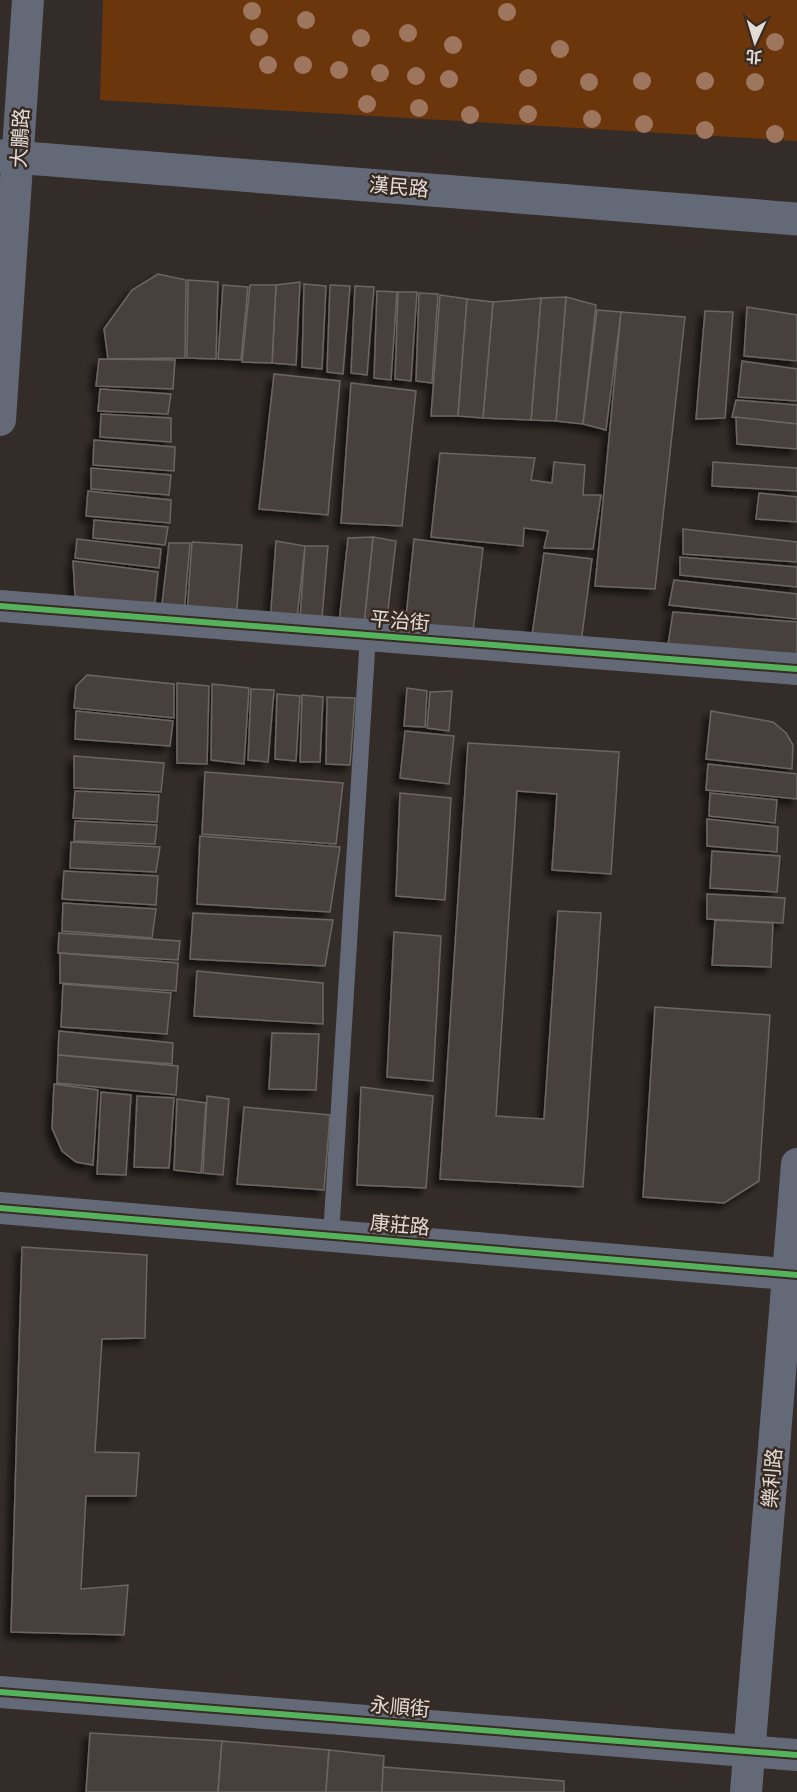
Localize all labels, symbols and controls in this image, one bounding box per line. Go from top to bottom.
north arrow [725,12,785,72]
text: 北 [745,46,763,67]
street label: 大鵬路 [5,107,35,169]
street label: 漢民路 [368,171,430,203]
street label: 平治街 [369,605,431,637]
street label: 康莊路 [369,1209,431,1241]
street label: 樂利路 [756,1447,788,1509]
street label: 永順街 [369,1691,431,1723]

